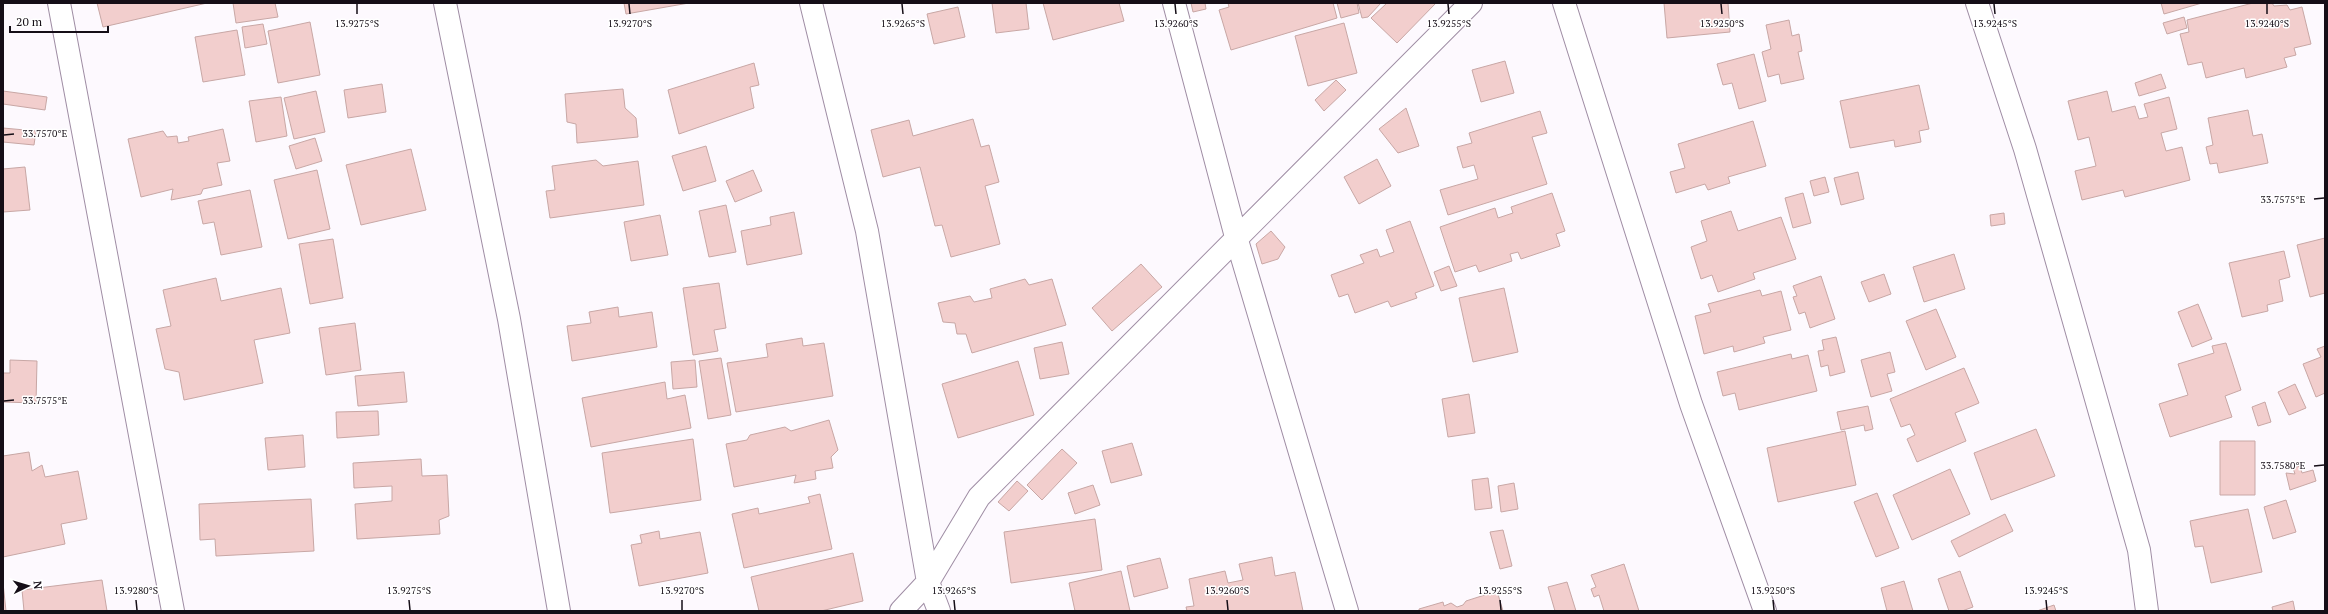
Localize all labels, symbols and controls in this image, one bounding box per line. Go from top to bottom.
scale bar [10,8,108,34]
text: 20 m [16,14,43,29]
text: 13.9275°S [335,17,379,30]
text: 13.9270°S [608,17,652,30]
text: 13.9265°S [881,17,925,30]
text: 13.9260°S [1154,17,1198,30]
text: 13.9255°S [1427,17,1471,30]
text: 13.9250°S [1700,17,1744,30]
text: 13.9245°S [1973,17,2017,30]
text: 13.9240°S [2245,17,2289,30]
text: 33.7570°E [23,127,68,140]
text: 33.7575°E [2261,193,2306,206]
text: 33.7575°E [23,394,68,407]
text: 33.7580°E [2261,459,2306,472]
north arrow [8,566,48,606]
text: N [31,580,45,591]
text: 13.9280°S [114,584,158,597]
text: 13.9275°S [387,584,431,597]
text: 13.9270°S [660,584,704,597]
text: 13.9265°S [932,584,976,597]
text: 13.9260°S [1205,584,1249,597]
text: 13.9255°S [1478,584,1522,597]
text: 13.9250°S [1751,584,1795,597]
text: 13.9245°S [2024,584,2068,597]

